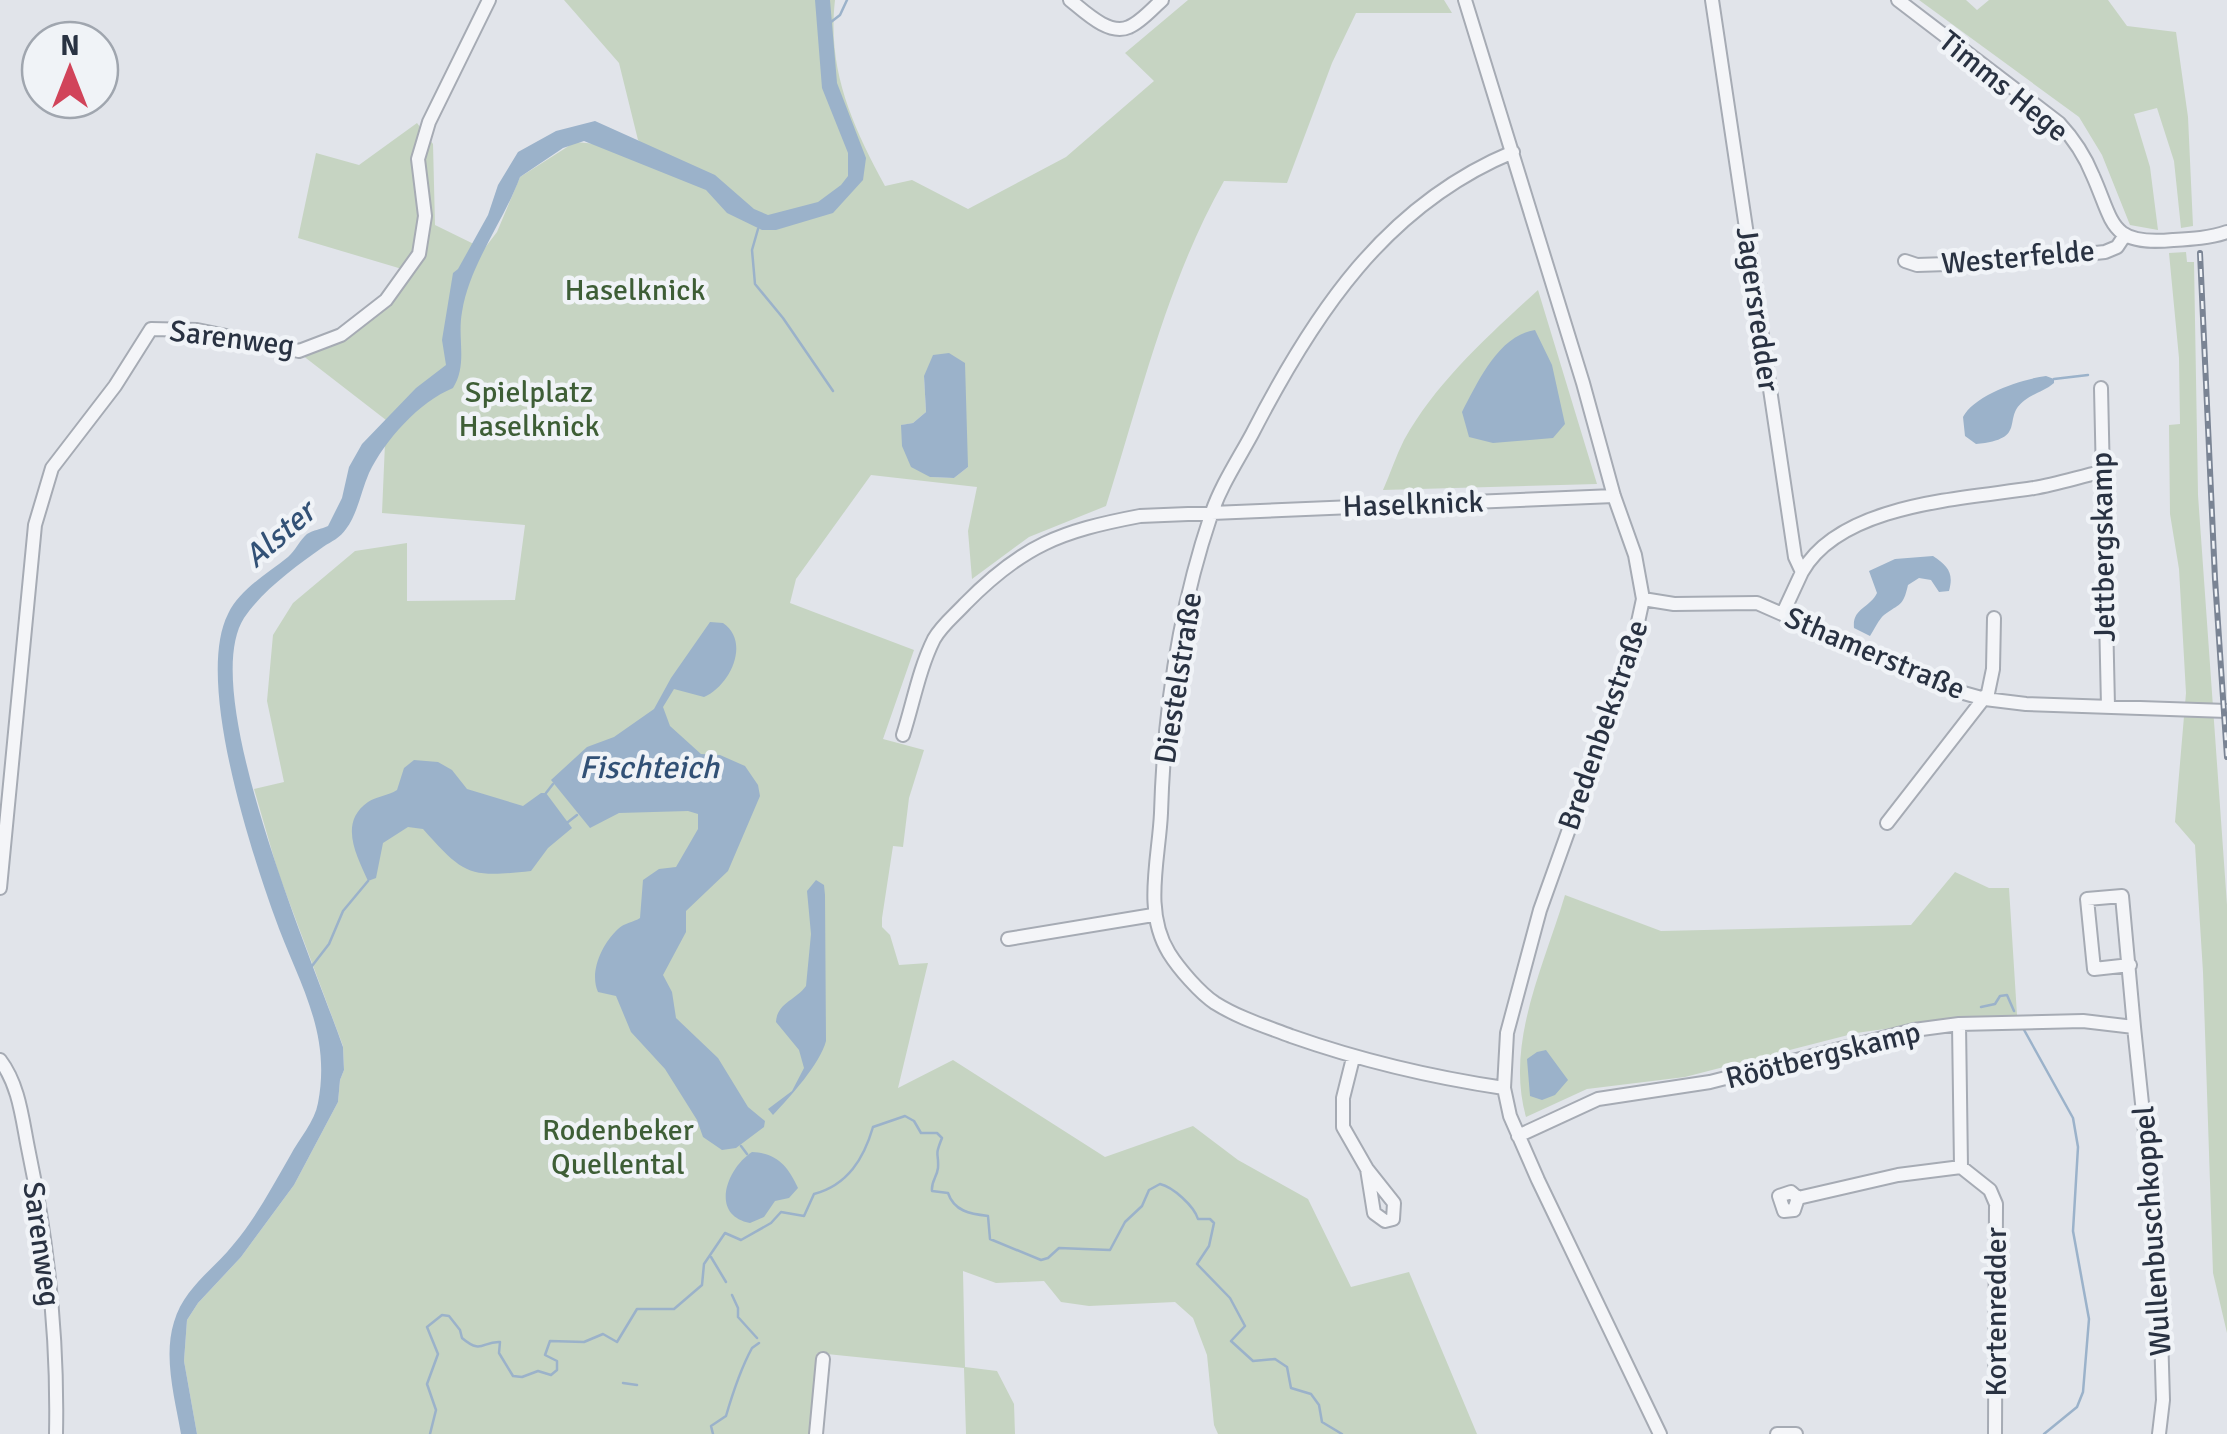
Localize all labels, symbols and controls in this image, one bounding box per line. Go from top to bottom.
north arrow [20,20,120,120]
street label: Timms Hege [1931,23,2076,150]
text: N [60,29,80,63]
street label: Jagersredder [1728,224,1787,394]
street label: Westerfelde [1940,232,2096,283]
park label: Haselknick [564,272,706,309]
street label: Sarenweg [167,312,296,364]
park label: Spielplatz Haselknick [458,374,600,445]
street label: Jettbergskamp [2083,452,2124,642]
street label: Haselknick [1342,484,1484,525]
water label: Alster [236,490,326,576]
street label: Diestelstraße [1147,590,1210,767]
street label: Sthamerstraße [1779,599,1970,708]
street label: Bredenbekstraße [1550,615,1657,835]
water label: Fischteich [579,748,721,787]
street label: Röötbergskamp [1722,1013,1924,1098]
street label: Wullenbuschkoppel [2125,1105,2180,1357]
park label: Rodenbeker Quellental [542,1112,694,1183]
street label: Sarenweg [14,1179,69,1309]
street label: Kortenredder [1978,1227,2015,1397]

